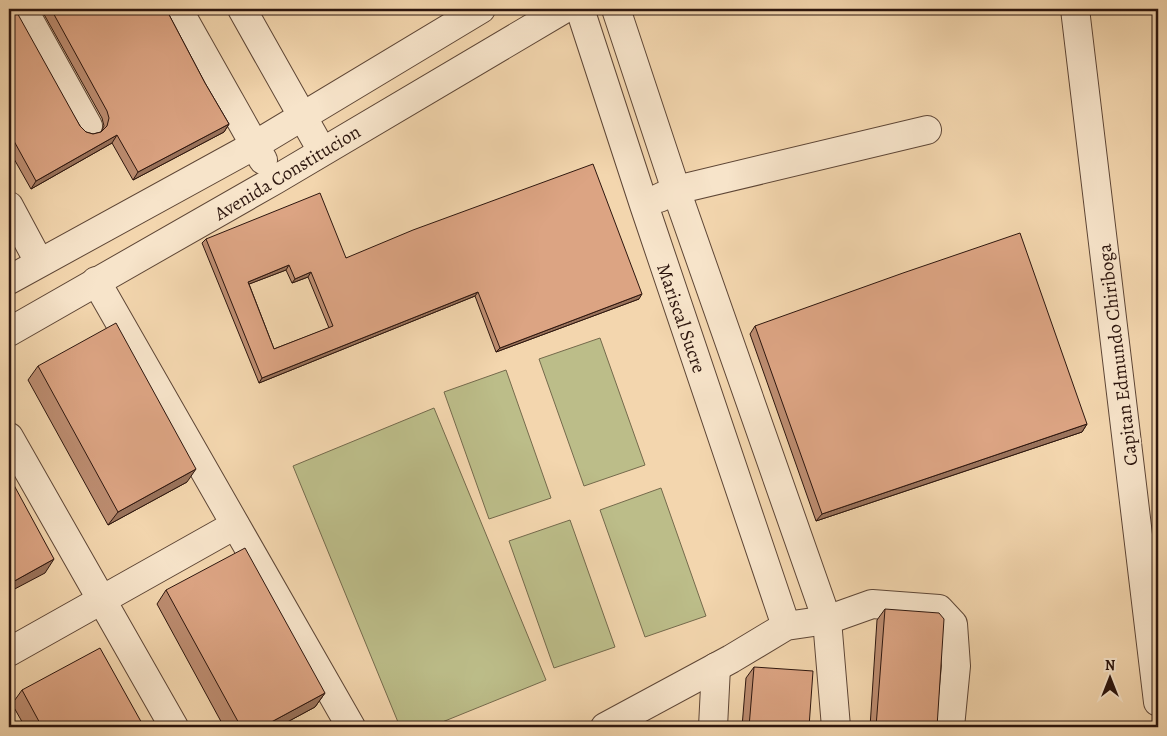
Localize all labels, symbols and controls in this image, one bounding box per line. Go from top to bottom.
street label: Avenida Constitucion [209,119,366,227]
street label: Capitan Edmundo Chiriboga [1091,242,1145,467]
street label: Mariscal Sucre [650,260,712,377]
north arrow [1084,654,1134,704]
text: N [1105,656,1115,675]

